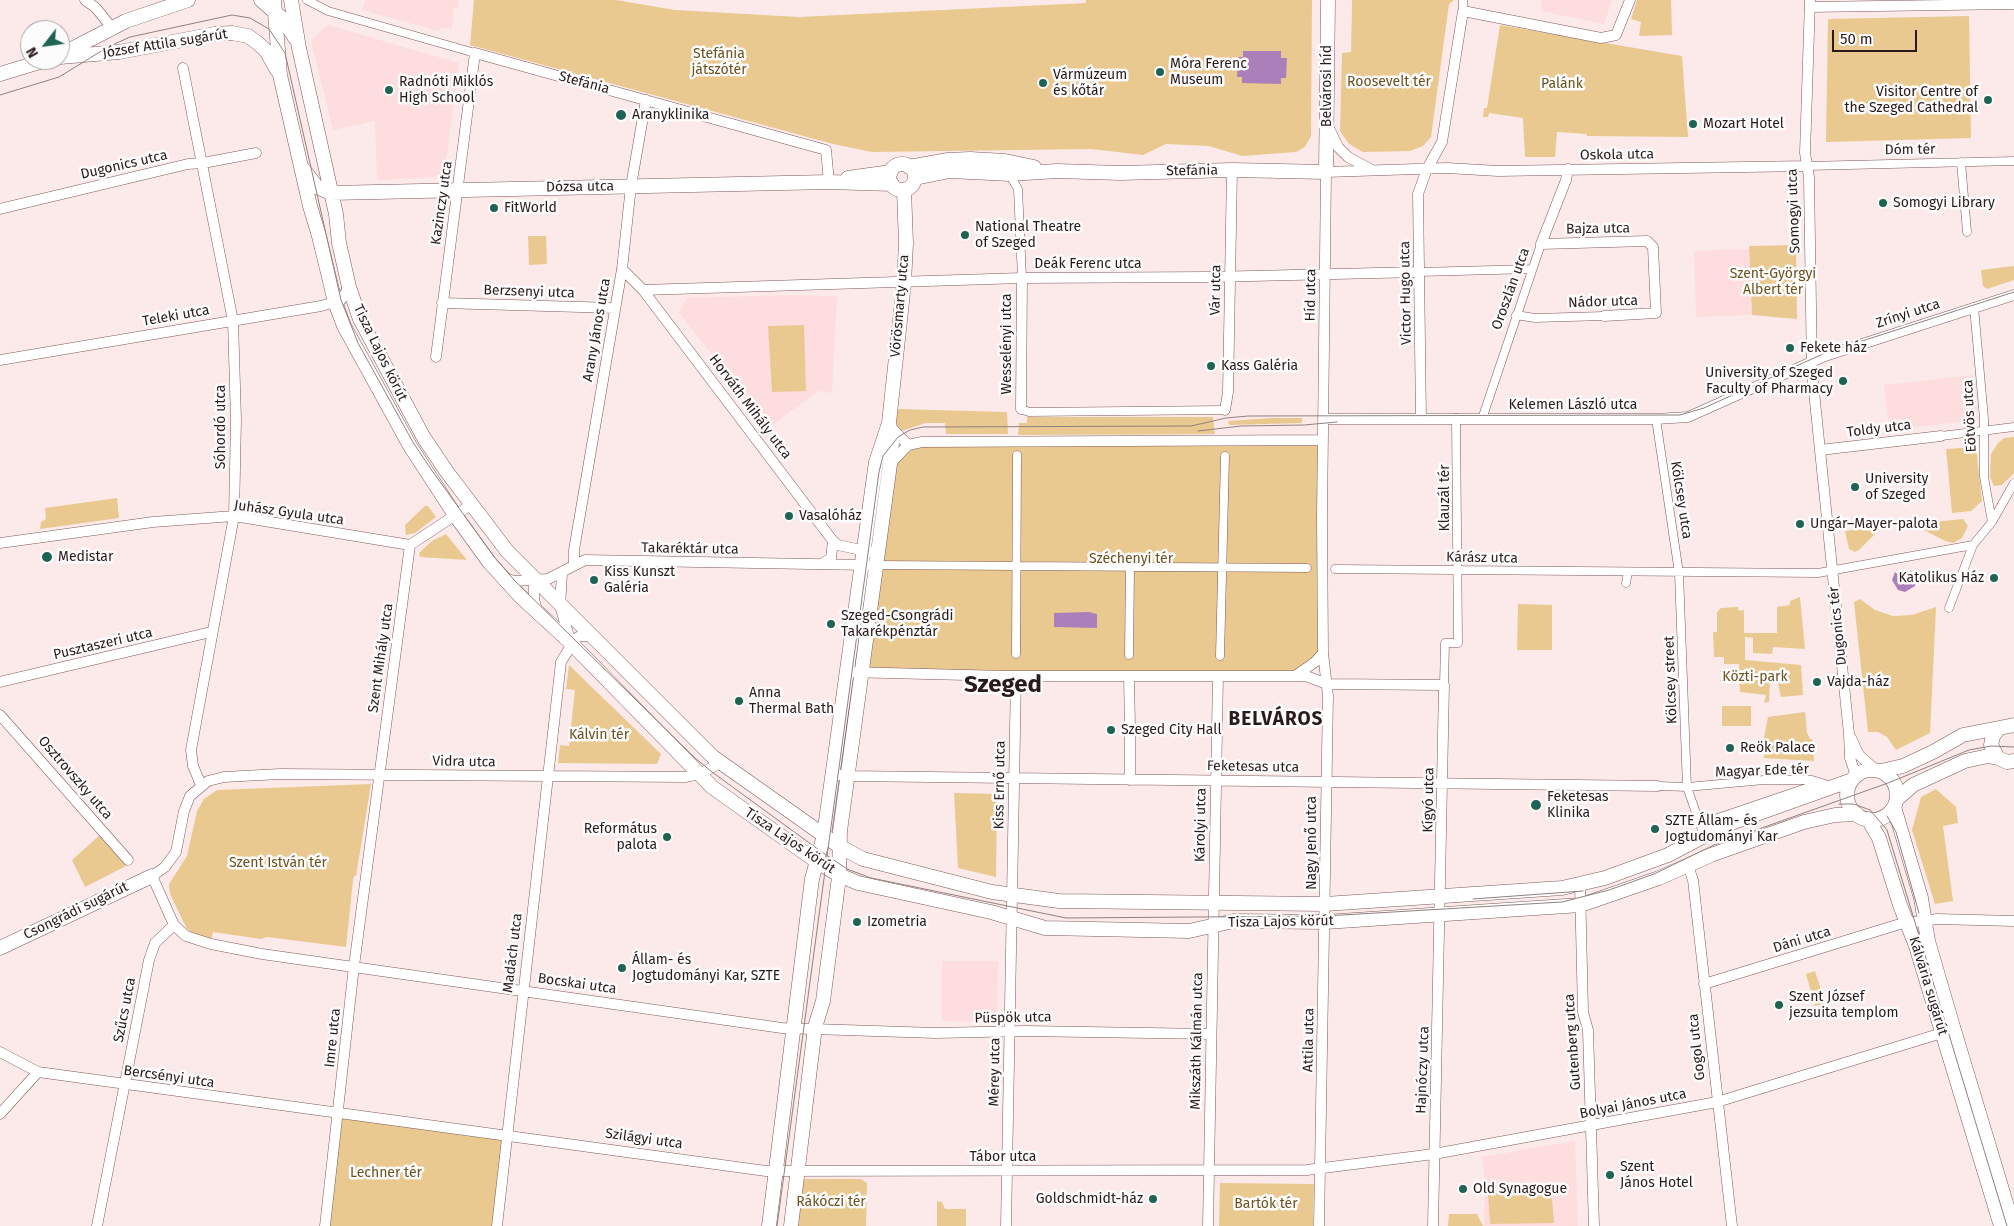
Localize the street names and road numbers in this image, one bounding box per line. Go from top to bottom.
street label: József Attila sugárút [101,26,229,62]
street label: Belvárosi híd [1319,45,1335,127]
street label: Stefánia [557,68,611,98]
street label: Dóm tér [1884,141,1936,159]
street label: Oskola utca [1580,146,1654,164]
street label: Dugonics utca [79,147,169,183]
street label: Kazinczy utca [428,160,456,246]
street label: Stefánia [1166,162,1218,180]
street label: Somogyi utca [1784,168,1804,254]
street label: Dózsa utca [546,178,614,196]
street label: Bajza utca [1566,220,1630,238]
street label: Victor Hugo utca [1397,241,1415,345]
street label: Oroszlán utca [1488,246,1534,332]
street label: Vörösmarty utca [887,254,913,358]
street label: Deák Ferenc utca [1034,256,1142,272]
street label: Vár utca [1207,264,1225,316]
street label: Híd utca [1302,268,1320,322]
street label: Arany János utca [580,277,614,383]
street label: Berzsenyi utca [483,282,575,302]
street label: Nádor utca [1568,292,1638,312]
street label: Wesselényi utca [999,293,1015,395]
street label: Zrínyi utca [1874,296,1942,332]
street label: Teleki utca [141,302,211,330]
street label: Tisza Lajos körút [349,302,411,404]
street label: Horváth Mihály utca [705,351,795,463]
street label: Eötvös utca [1960,379,1980,453]
street label: Sóhordó utca [213,385,229,469]
street label: Kelemen László utca [1509,397,1637,413]
street label: Toldy utca [1846,417,1912,441]
street label: Kölcsey utca [1667,460,1695,540]
street label: Klauzál tér [1437,464,1453,532]
street label: Juhász Gyula utca [233,497,345,529]
street label: Takaréktár utca [641,540,739,558]
street label: Kárász utca [1446,549,1518,567]
street label: Dugonics tér [1825,586,1851,666]
street label: Szent Mihály utca [365,602,397,714]
street label: Pusztaszeri utca [52,624,154,664]
street label: Kölcsey street [1661,635,1681,725]
street label: Osztrovszky utca [34,733,116,823]
street label: Kiss Ernő utca [991,740,1009,830]
street label: Vidra utca [432,753,496,771]
street label: Feketesas utca [1207,758,1299,776]
street label: Magyar Ede tér [1715,761,1809,781]
street label: Kígyó utca [1420,767,1438,833]
street label: Károlyi utca [1192,788,1210,862]
street label: Nagy Jenő utca [1304,796,1320,890]
street label: Tisza Lajos körút [742,805,838,877]
street label: Csongrádi sugárút [21,878,131,944]
street label: Madách utca [500,912,526,994]
street label: Tisza Lajos körút [1228,913,1334,931]
street label: Dáni utca [1771,923,1833,957]
street label: Kálvária sugárút [1905,935,1951,1037]
street label: Bocskai utca [537,970,617,998]
street label: Mikszáth Kálmán utca [1187,972,1207,1110]
street label: Szűcs utca [110,976,140,1044]
street label: Gutenberg utca [1561,993,1585,1091]
street label: Imre utca [322,1007,344,1069]
street label: Attila utca [1300,1008,1318,1072]
street label: Püspök utca [974,1009,1052,1027]
street label: Gogol utca [1685,1013,1709,1081]
street label: Hajnóczy utca [1413,1026,1433,1114]
street label: Mérey utca [986,1037,1004,1107]
street label: Bercsényi utca [122,1062,216,1092]
street label: Bolyai János utca [1578,1085,1688,1123]
street label: Szilágyi utca [604,1125,684,1153]
street label: Tábor utca [970,1149,1036,1165]

